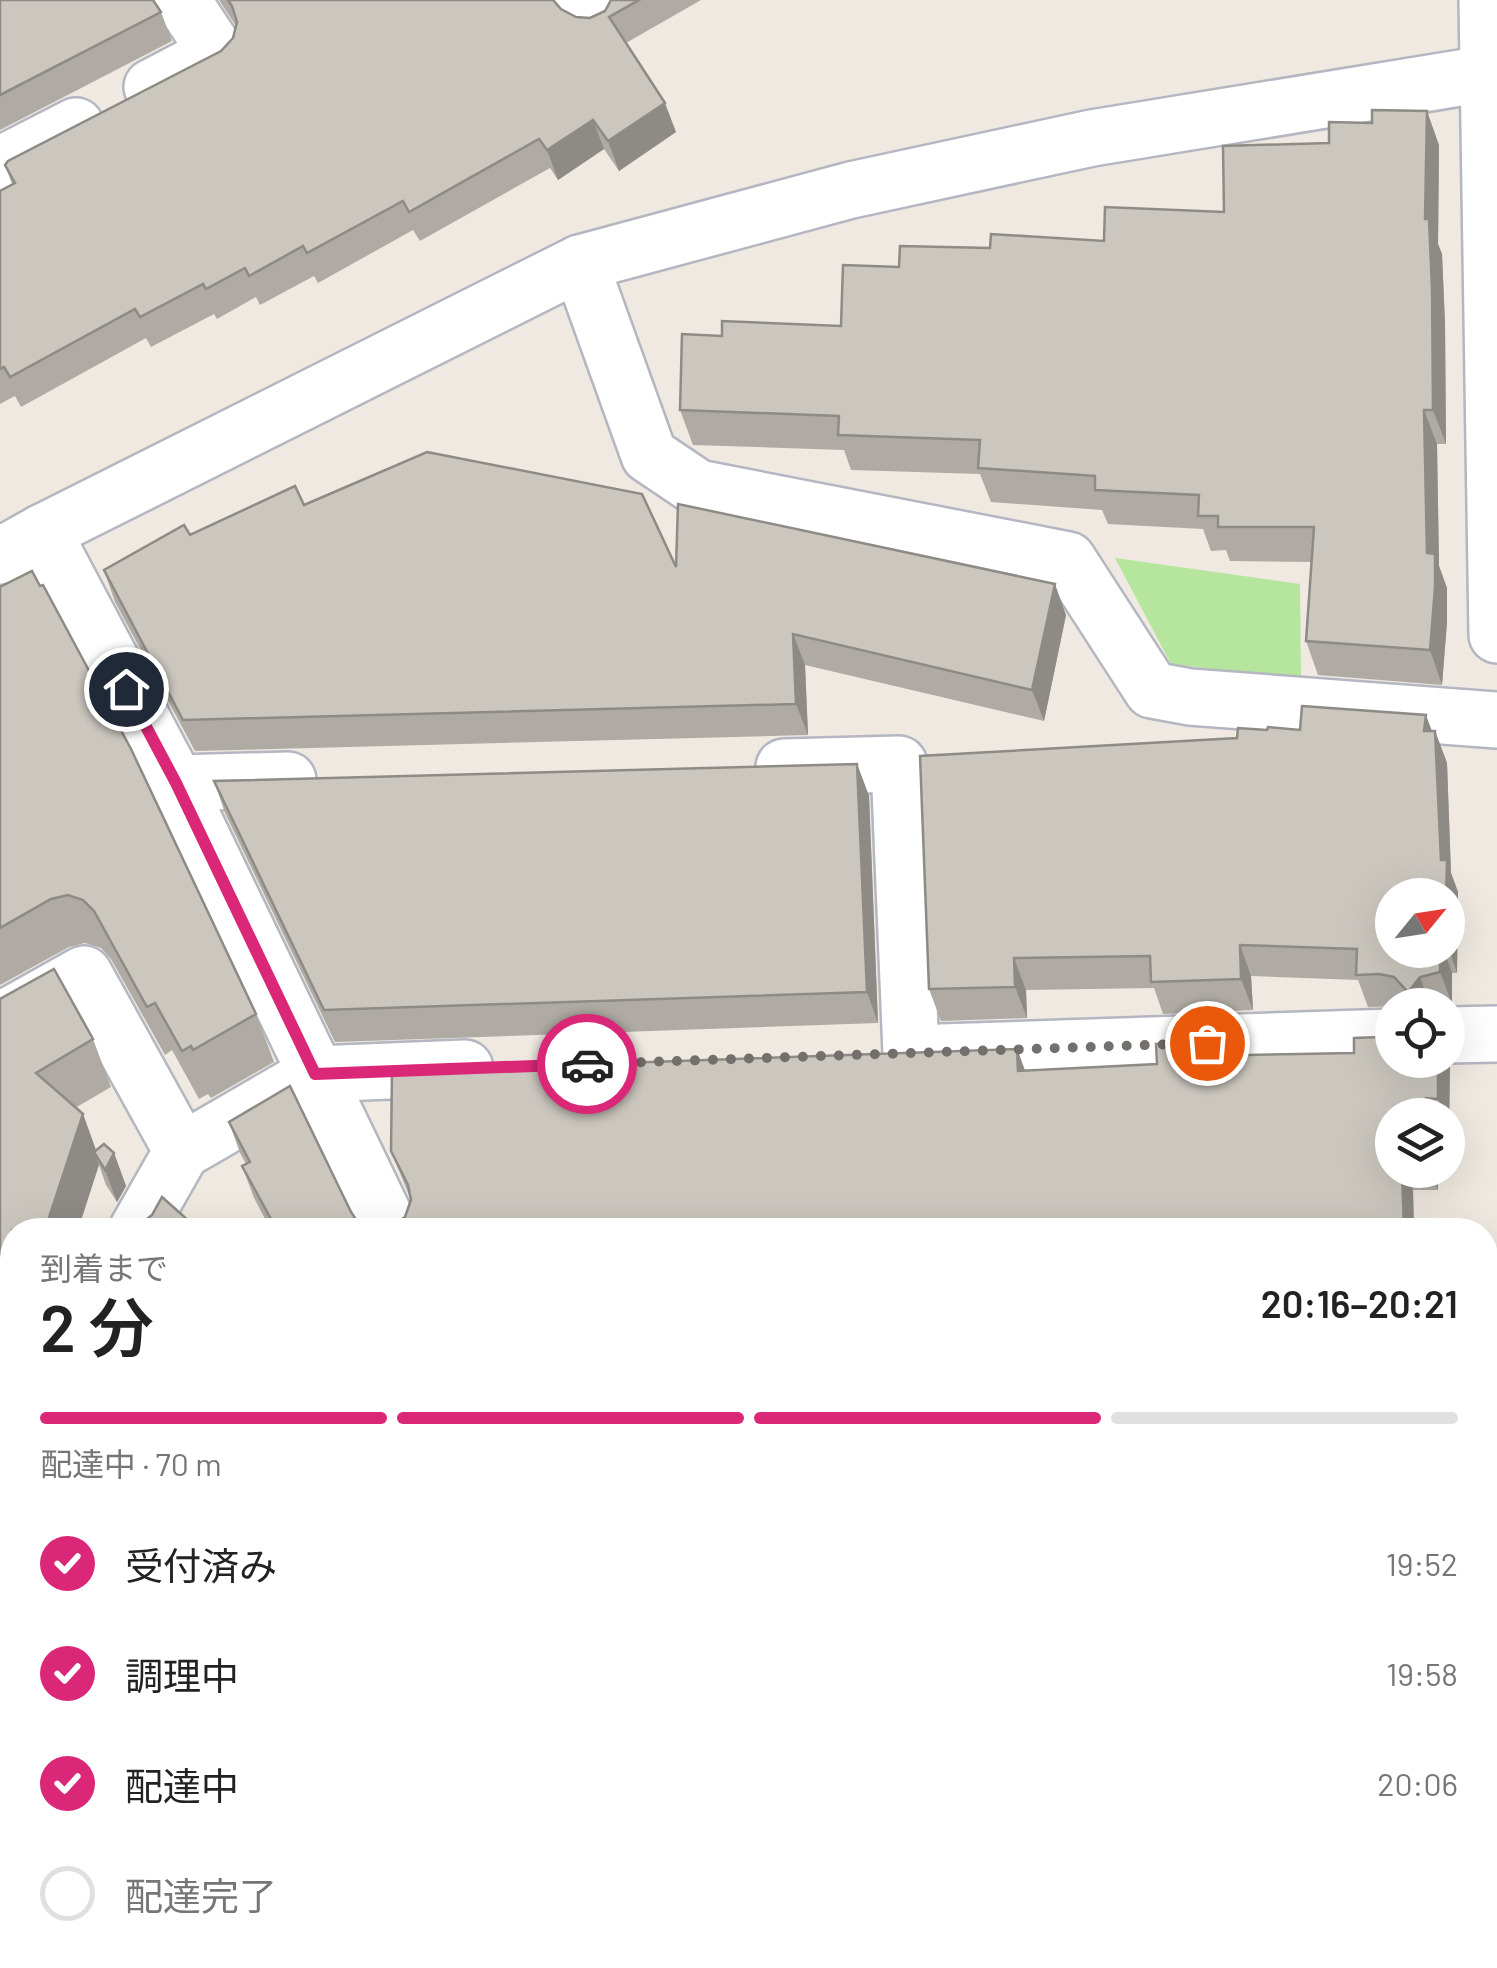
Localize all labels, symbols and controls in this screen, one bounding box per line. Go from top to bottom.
pin [84,647,169,732]
icon: home [99,662,154,717]
north arrow [1375,878,1465,968]
map controls [1375,878,1465,1188]
button: locate [1375,988,1465,1078]
pin [1165,1001,1250,1086]
courier [537,1014,637,1114]
icon: bag [1180,1016,1235,1071]
icon: car [560,1037,615,1092]
button: layers [1375,1098,1465,1188]
text: 到着まで [40,1248,168,1286]
text: 20:16–20:21 [1261,1280,1458,1326]
text: 2 分 [40,1287,154,1365]
text: 配達中 · 70 m [40,1444,222,1482]
icon: check [40,1536,95,1591]
text: 受付済み [125,1542,277,1588]
text: 19:52 [1386,1544,1458,1582]
icon: check [40,1646,95,1701]
text: 調理中 [125,1652,239,1698]
text: 19:58 [1386,1654,1458,1692]
icon: check [40,1756,95,1811]
text: 配達中 [125,1762,239,1808]
text: 20:06 [1377,1764,1458,1802]
text: 配達完了 [125,1872,277,1918]

